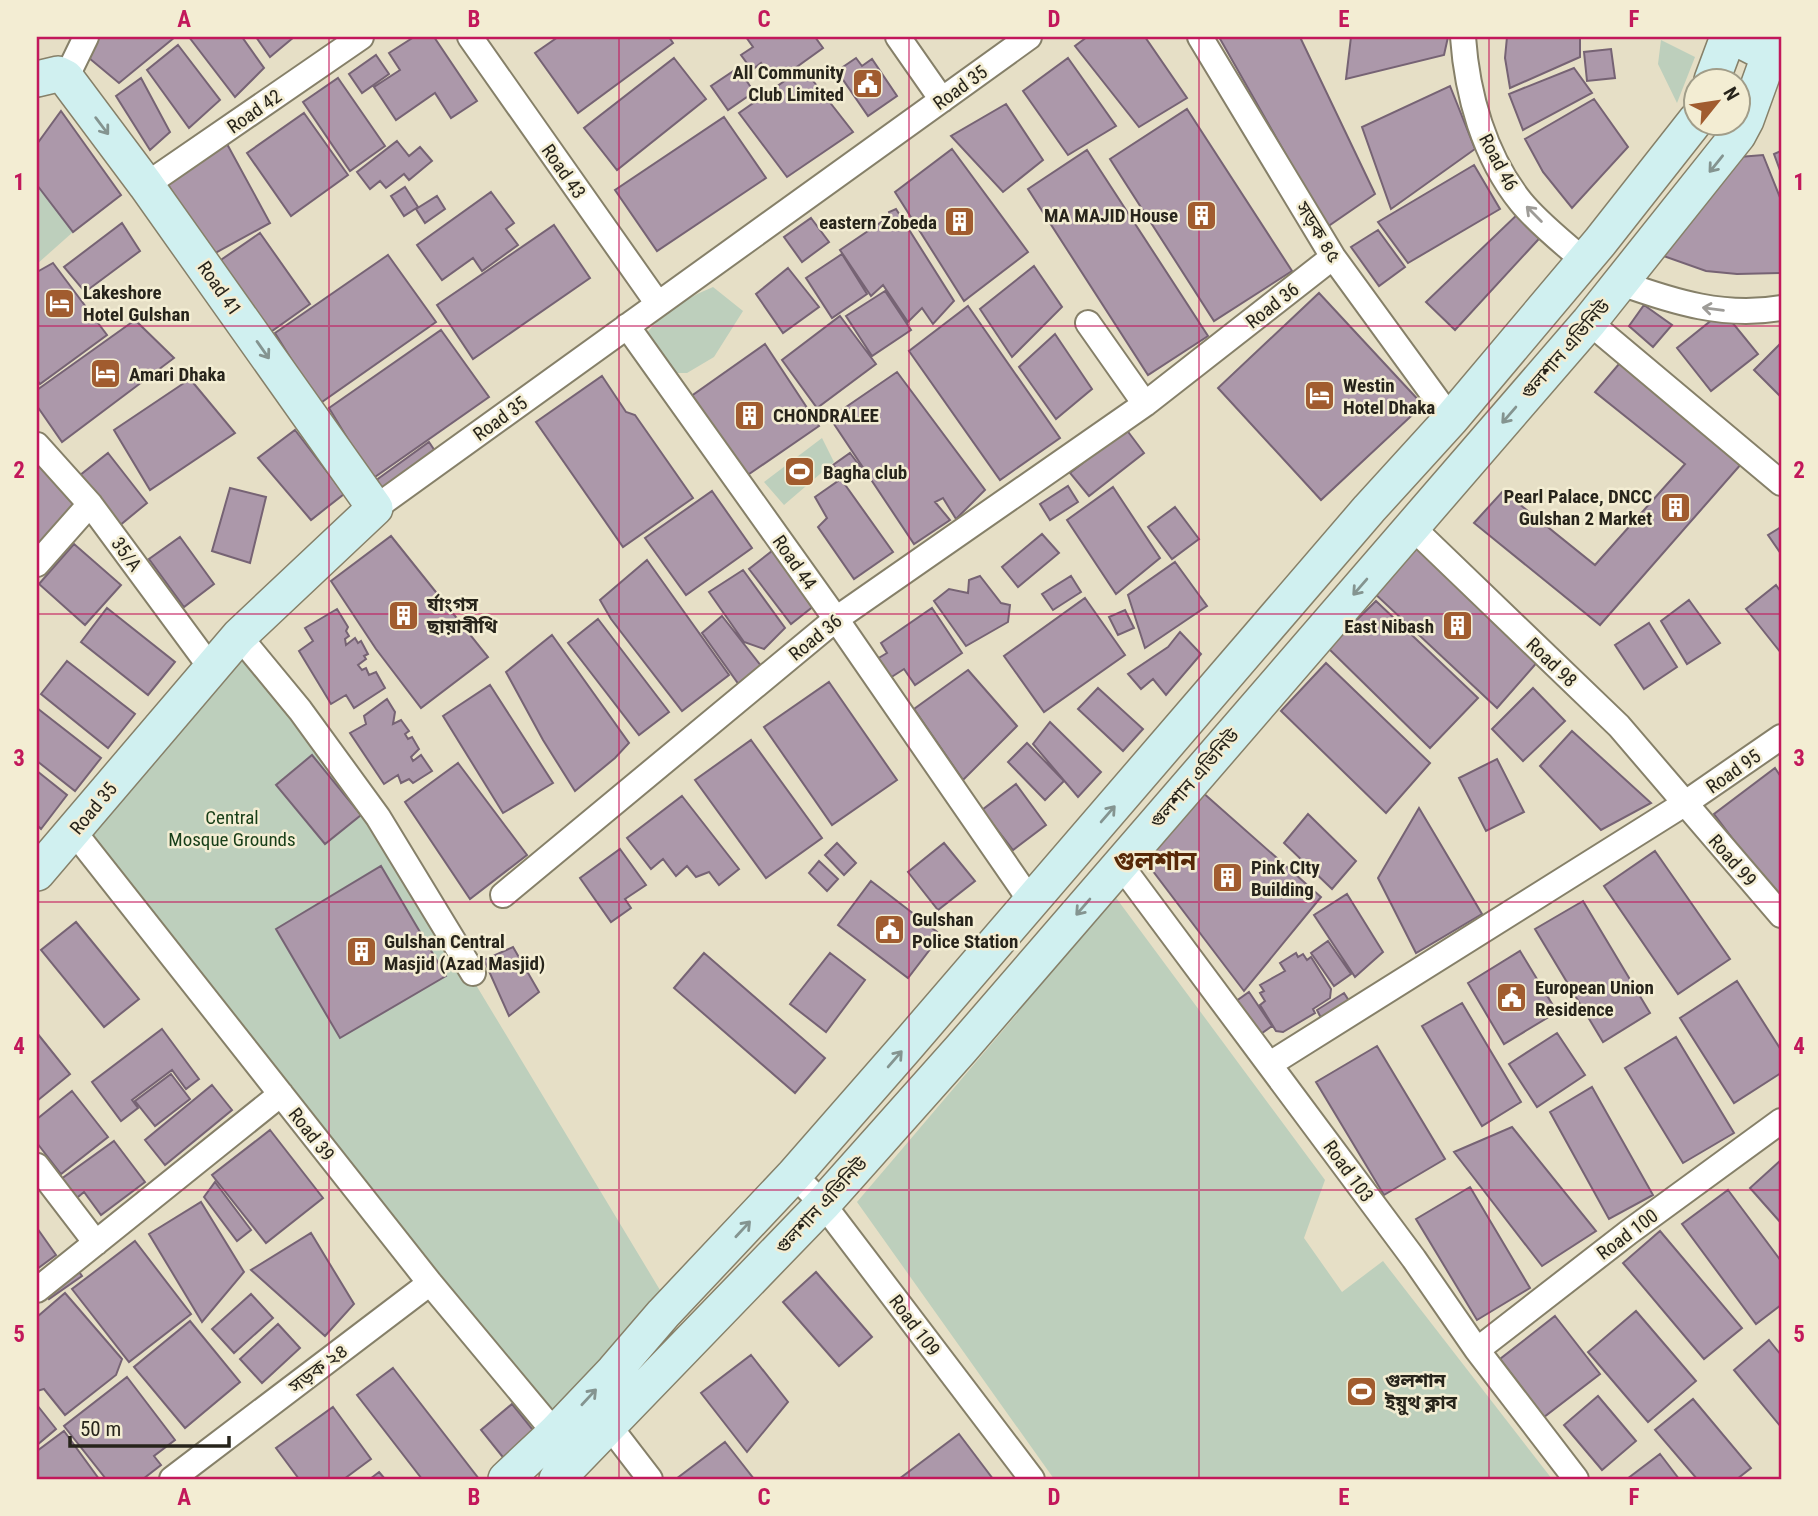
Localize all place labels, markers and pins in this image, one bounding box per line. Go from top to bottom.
place label: All Community Club Limited [732,61,845,106]
public building icon: All Community Club Limited [850,66,884,100]
building icon: MA MAJID House [1184,198,1218,232]
place label: MA MAJID House [1044,204,1178,227]
building icon: eastern Zobeda [943,205,977,239]
place label: eastern Zobeda [819,211,937,234]
place label: Lakeshore Hotel Gulshan [83,281,190,326]
hotel icon: Lakeshore Hotel Gulshan [43,286,77,320]
hotel icon: Amari Dhaka [89,357,123,391]
place label: Amari Dhaka [129,363,226,386]
place label: Westin Hotel Dhaka [1343,374,1435,419]
hotel icon: Westin Hotel Dhaka [1303,379,1337,413]
building icon: CHONDRALEE [733,398,767,432]
place label: CHONDRALEE [773,404,879,427]
sports icon: Bagha club [783,455,817,489]
place label: Bagha club [823,461,907,484]
place label: Pearl Palace, DNCC Gulshan 2 Market [1504,485,1652,530]
building icon: Pearl Palace, DNCC Gulshan 2 Market [1658,490,1692,524]
place label: র্যাংগস ছায়াবীথি [426,593,498,638]
building icon: র্যাংগস ছায়াবীথি [387,598,421,632]
building icon: East Nibash [1440,609,1474,643]
place label: East Nibash [1344,615,1434,638]
place label: Pink CIty Building [1251,856,1320,901]
building icon: Pink CIty Building [1211,861,1245,895]
place label: Gulshan Police Station [912,908,1018,953]
public building icon: Gulshan Police Station [872,913,906,947]
place label: Gulshan Central Masjid (Azad Masjid) [384,930,545,975]
building icon: Gulshan Central Masjid (Azad Masjid) [344,935,378,969]
place label: European Union Residence [1535,976,1654,1021]
public building icon: European Union Residence [1495,981,1529,1015]
place label: গুলশান ইয়ুথ ক্লাব [1384,1369,1458,1416]
sports icon: গুলশান ইয়ুথ ক্লাব [1345,1374,1379,1408]

